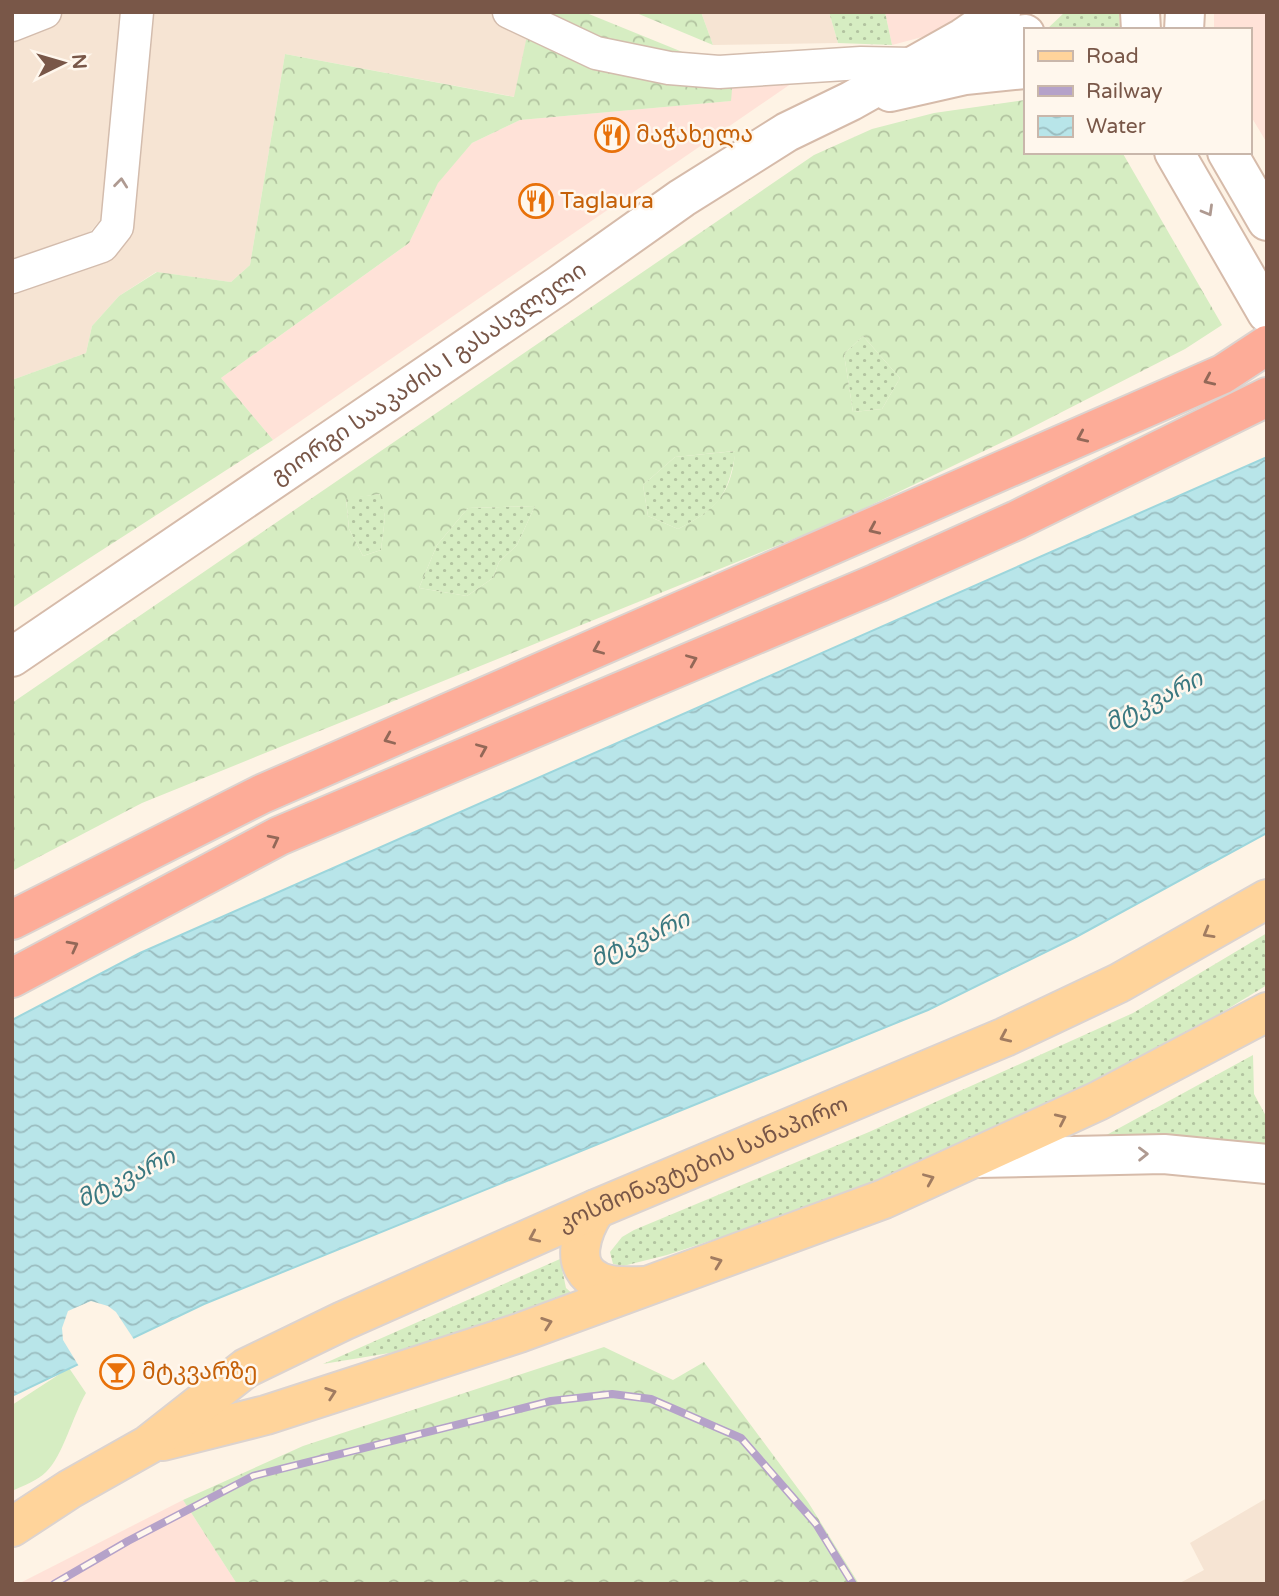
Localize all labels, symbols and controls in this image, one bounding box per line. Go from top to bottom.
north arrow [28,28,98,98]
legend [1024,28,1251,154]
text: Road [1086,44,1139,69]
text: N [67,53,91,70]
text: Railway [1086,79,1163,104]
text: Water [1086,114,1146,139]
restaurant icon: მაჭახელა [593,116,631,154]
place label: მაჭახელა [636,121,753,149]
one-way arrow [114,177,129,189]
restaurant icon: Taglaura [517,182,555,220]
place label: Taglaura [560,187,654,215]
one-way arrow [1200,204,1213,217]
street label: გიორგი სააკაძის I გასასვლელი [266,256,592,491]
one-way arrow [1204,372,1216,386]
one-way arrow [1077,429,1089,443]
one-way arrow [869,521,881,535]
one-way arrow [593,641,605,655]
one-way arrow [684,654,697,668]
water label: მტკვარი [1100,663,1209,738]
one-way arrow [384,731,396,745]
one-way arrow [476,744,488,758]
one-way arrow [267,834,279,848]
water label: მტკვარი [586,904,695,974]
one-way arrow [1202,925,1215,938]
one-way arrow [65,941,78,954]
one-way arrow [1000,1029,1013,1043]
street label: კოსმონავტების სანაპირო [554,1091,852,1238]
one-way arrow [1054,1113,1066,1127]
water label: მტკვარი [72,1141,181,1214]
one-way arrow [1138,1147,1149,1162]
one-way arrow [922,1173,934,1187]
one-way arrow [529,1229,541,1243]
one-way arrow [711,1256,723,1270]
one-way arrow [541,1317,553,1331]
bar icon: მტკვარზე [98,1353,136,1391]
place label: მტკვარზე [142,1358,258,1386]
one-way arrow [324,1387,337,1401]

